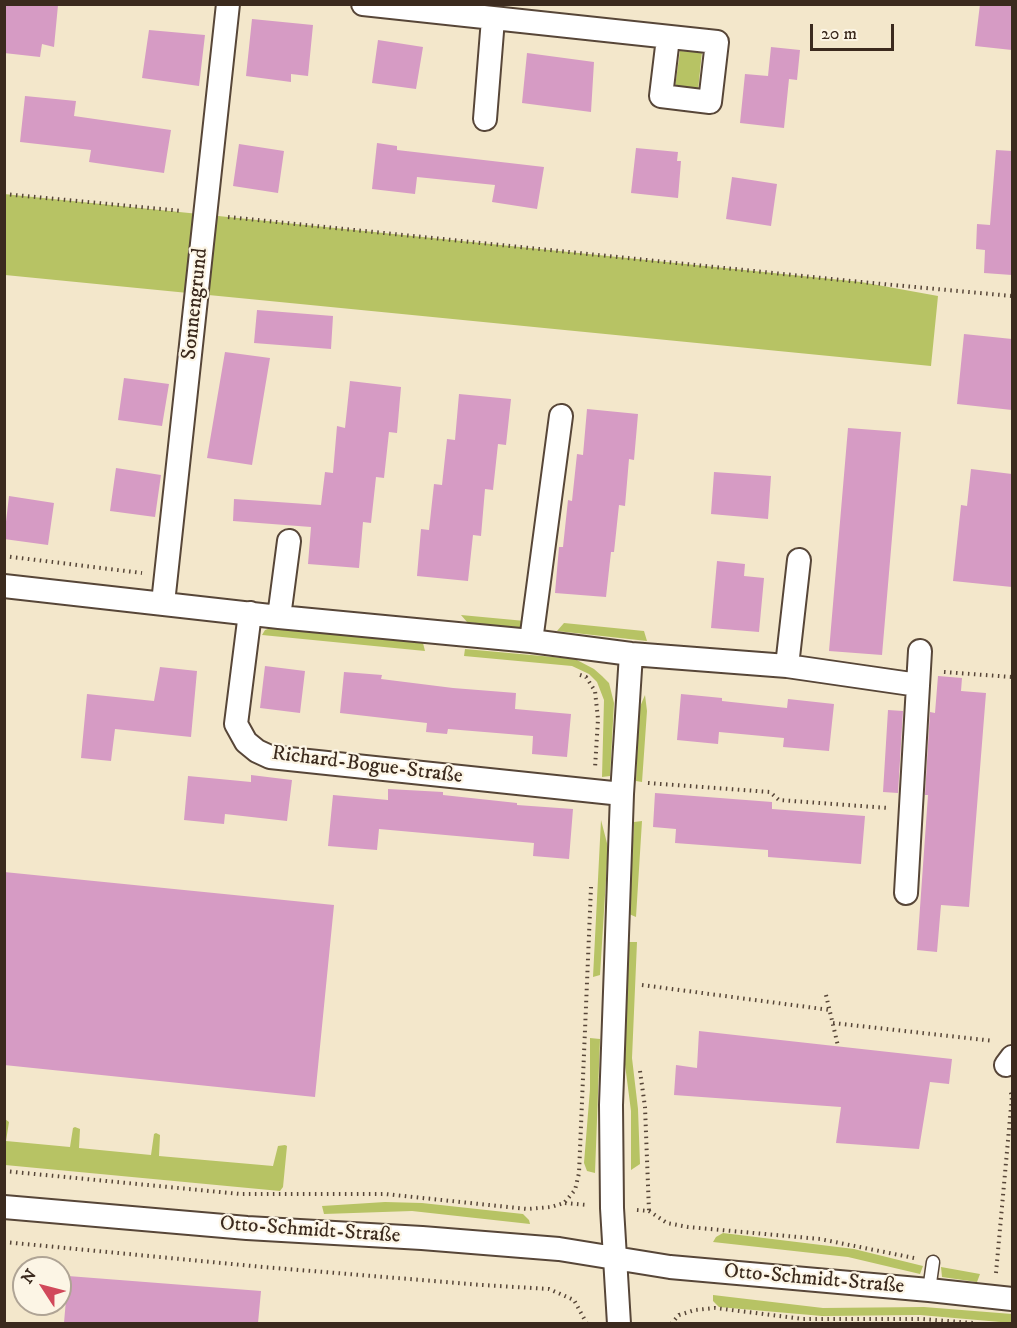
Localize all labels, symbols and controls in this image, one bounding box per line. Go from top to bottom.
scale bar [813,12,897,50]
text: 20 m [821,23,857,45]
street label: Sonnengrund [178,247,214,361]
street label: Richard-Bogue-Straße [270,742,464,790]
street label: Otto-Schmidt-Straße [219,1212,401,1250]
north arrow [12,1256,72,1316]
street label: Otto-Schmidt-Straße [723,1260,905,1300]
text: N [17,1265,41,1288]

